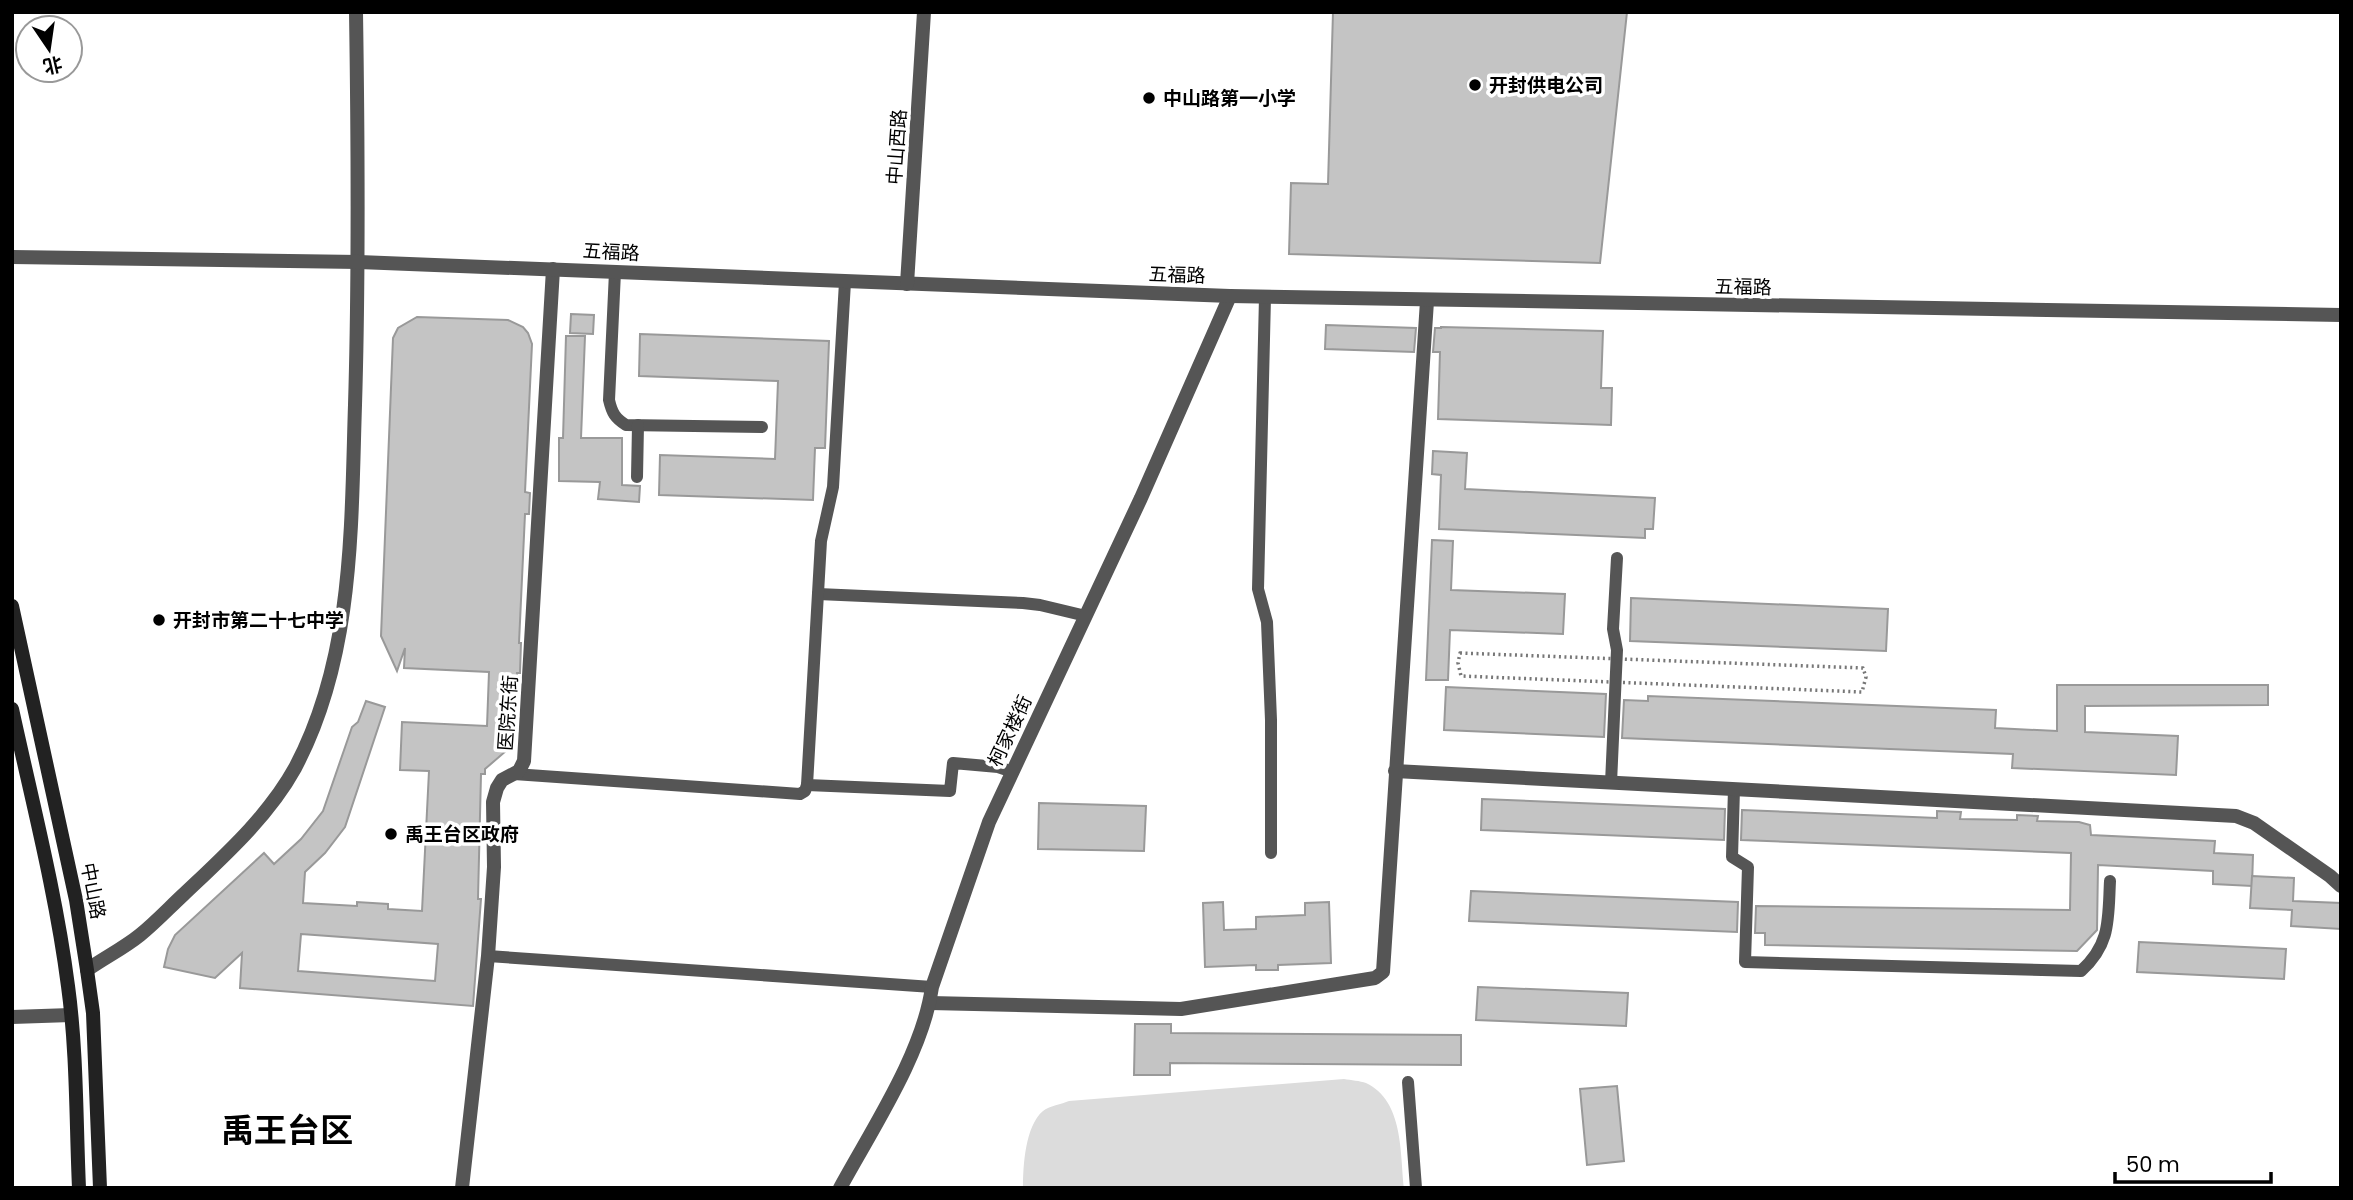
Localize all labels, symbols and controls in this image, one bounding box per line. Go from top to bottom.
north arrow [14,14,84,84]
text: 北 [40,50,65,80]
place label: 开封供电公司 [1489,72,1603,99]
marker: 开封供电公司 [1467,77,1483,93]
place label: 中山路第一小学 [1163,85,1296,112]
marker: 中山路第一小学 [1141,90,1157,106]
street label: 中山西路 [881,108,913,186]
street label: 五福路 [582,237,640,267]
street label: 五福路 [1148,261,1206,289]
street label: 五福路 [1714,273,1772,301]
place label: 开封市第二十七中学 [173,607,344,634]
marker: 开封市第二十七中学 [151,612,167,628]
street label: 医院东街 [492,674,524,752]
street label: 柯家楼街 [982,691,1038,771]
place label: 禹王台区政府 [405,821,519,848]
marker: 禹王台区政府 [383,826,399,842]
street label: 中山路 [74,860,112,922]
district label: 禹王台区 [221,1107,353,1154]
scale bar [2115,1140,2271,1184]
text: 50 m [2126,1150,2180,1179]

